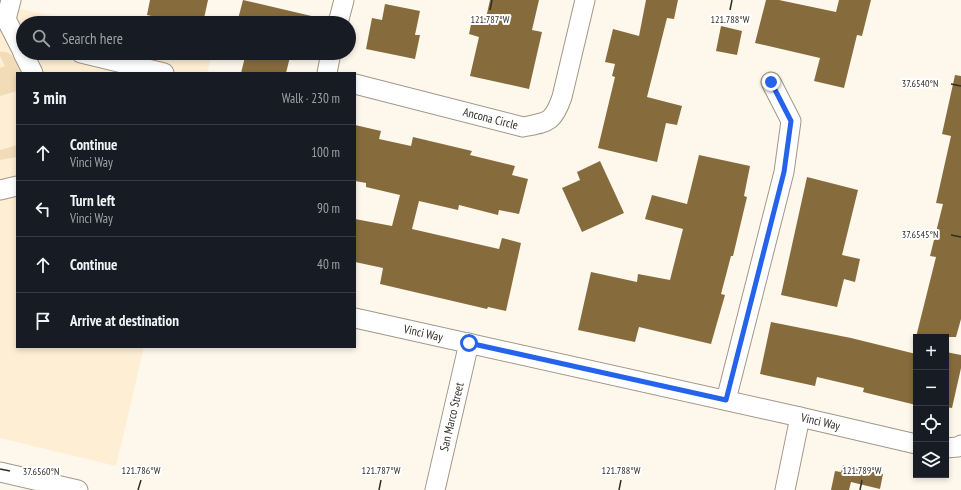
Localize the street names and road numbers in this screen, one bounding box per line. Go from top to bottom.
street label: Ancona Circle [462,104,520,132]
street label: Vinci Way [401,321,445,344]
street label: San Marco Street [436,380,467,453]
street label: Vinci Way [799,409,842,433]

